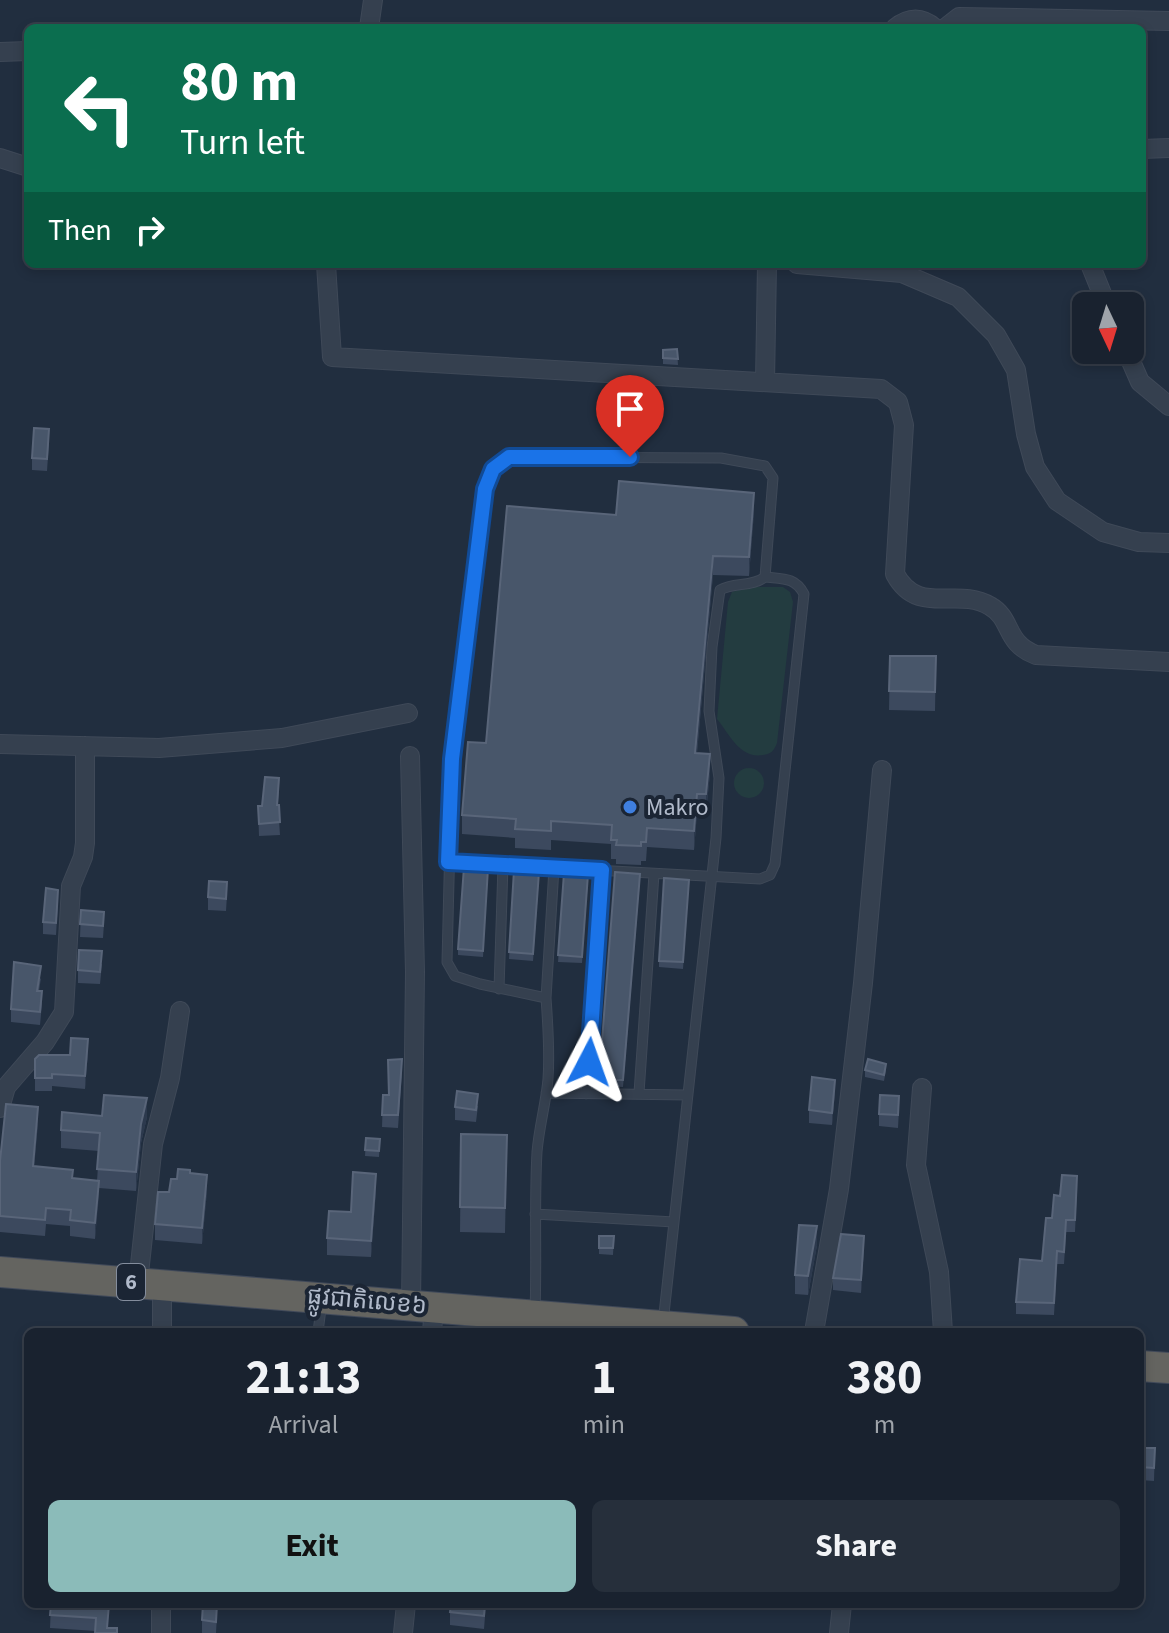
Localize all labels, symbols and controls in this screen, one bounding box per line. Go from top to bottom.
text: 80 m [180,43,298,122]
icon: left [48,56,152,160]
text: Turn left [180,117,305,168]
icon: right [128,208,172,252]
text: Then [48,209,112,252]
north arrow [1072,292,1144,364]
map controls [1072,292,1144,364]
pin [596,375,664,457]
icon: arrive [608,387,652,431]
place label: Makro [646,790,709,825]
marker: Makro [621,798,639,816]
position arrow [547,1020,631,1104]
road number: 6 [117,1264,145,1300]
street label: ផ្លូវជាតិលេខ៦ [305,1278,428,1328]
text: 21:13 [245,1344,361,1412]
text: 1 [591,1344,617,1412]
text: 380 [846,1344,922,1412]
text: Arrival [268,1406,338,1443]
text: min [583,1406,625,1443]
text: m [874,1406,895,1443]
button: Exit [48,1500,576,1592]
button: Share [592,1500,1120,1592]

